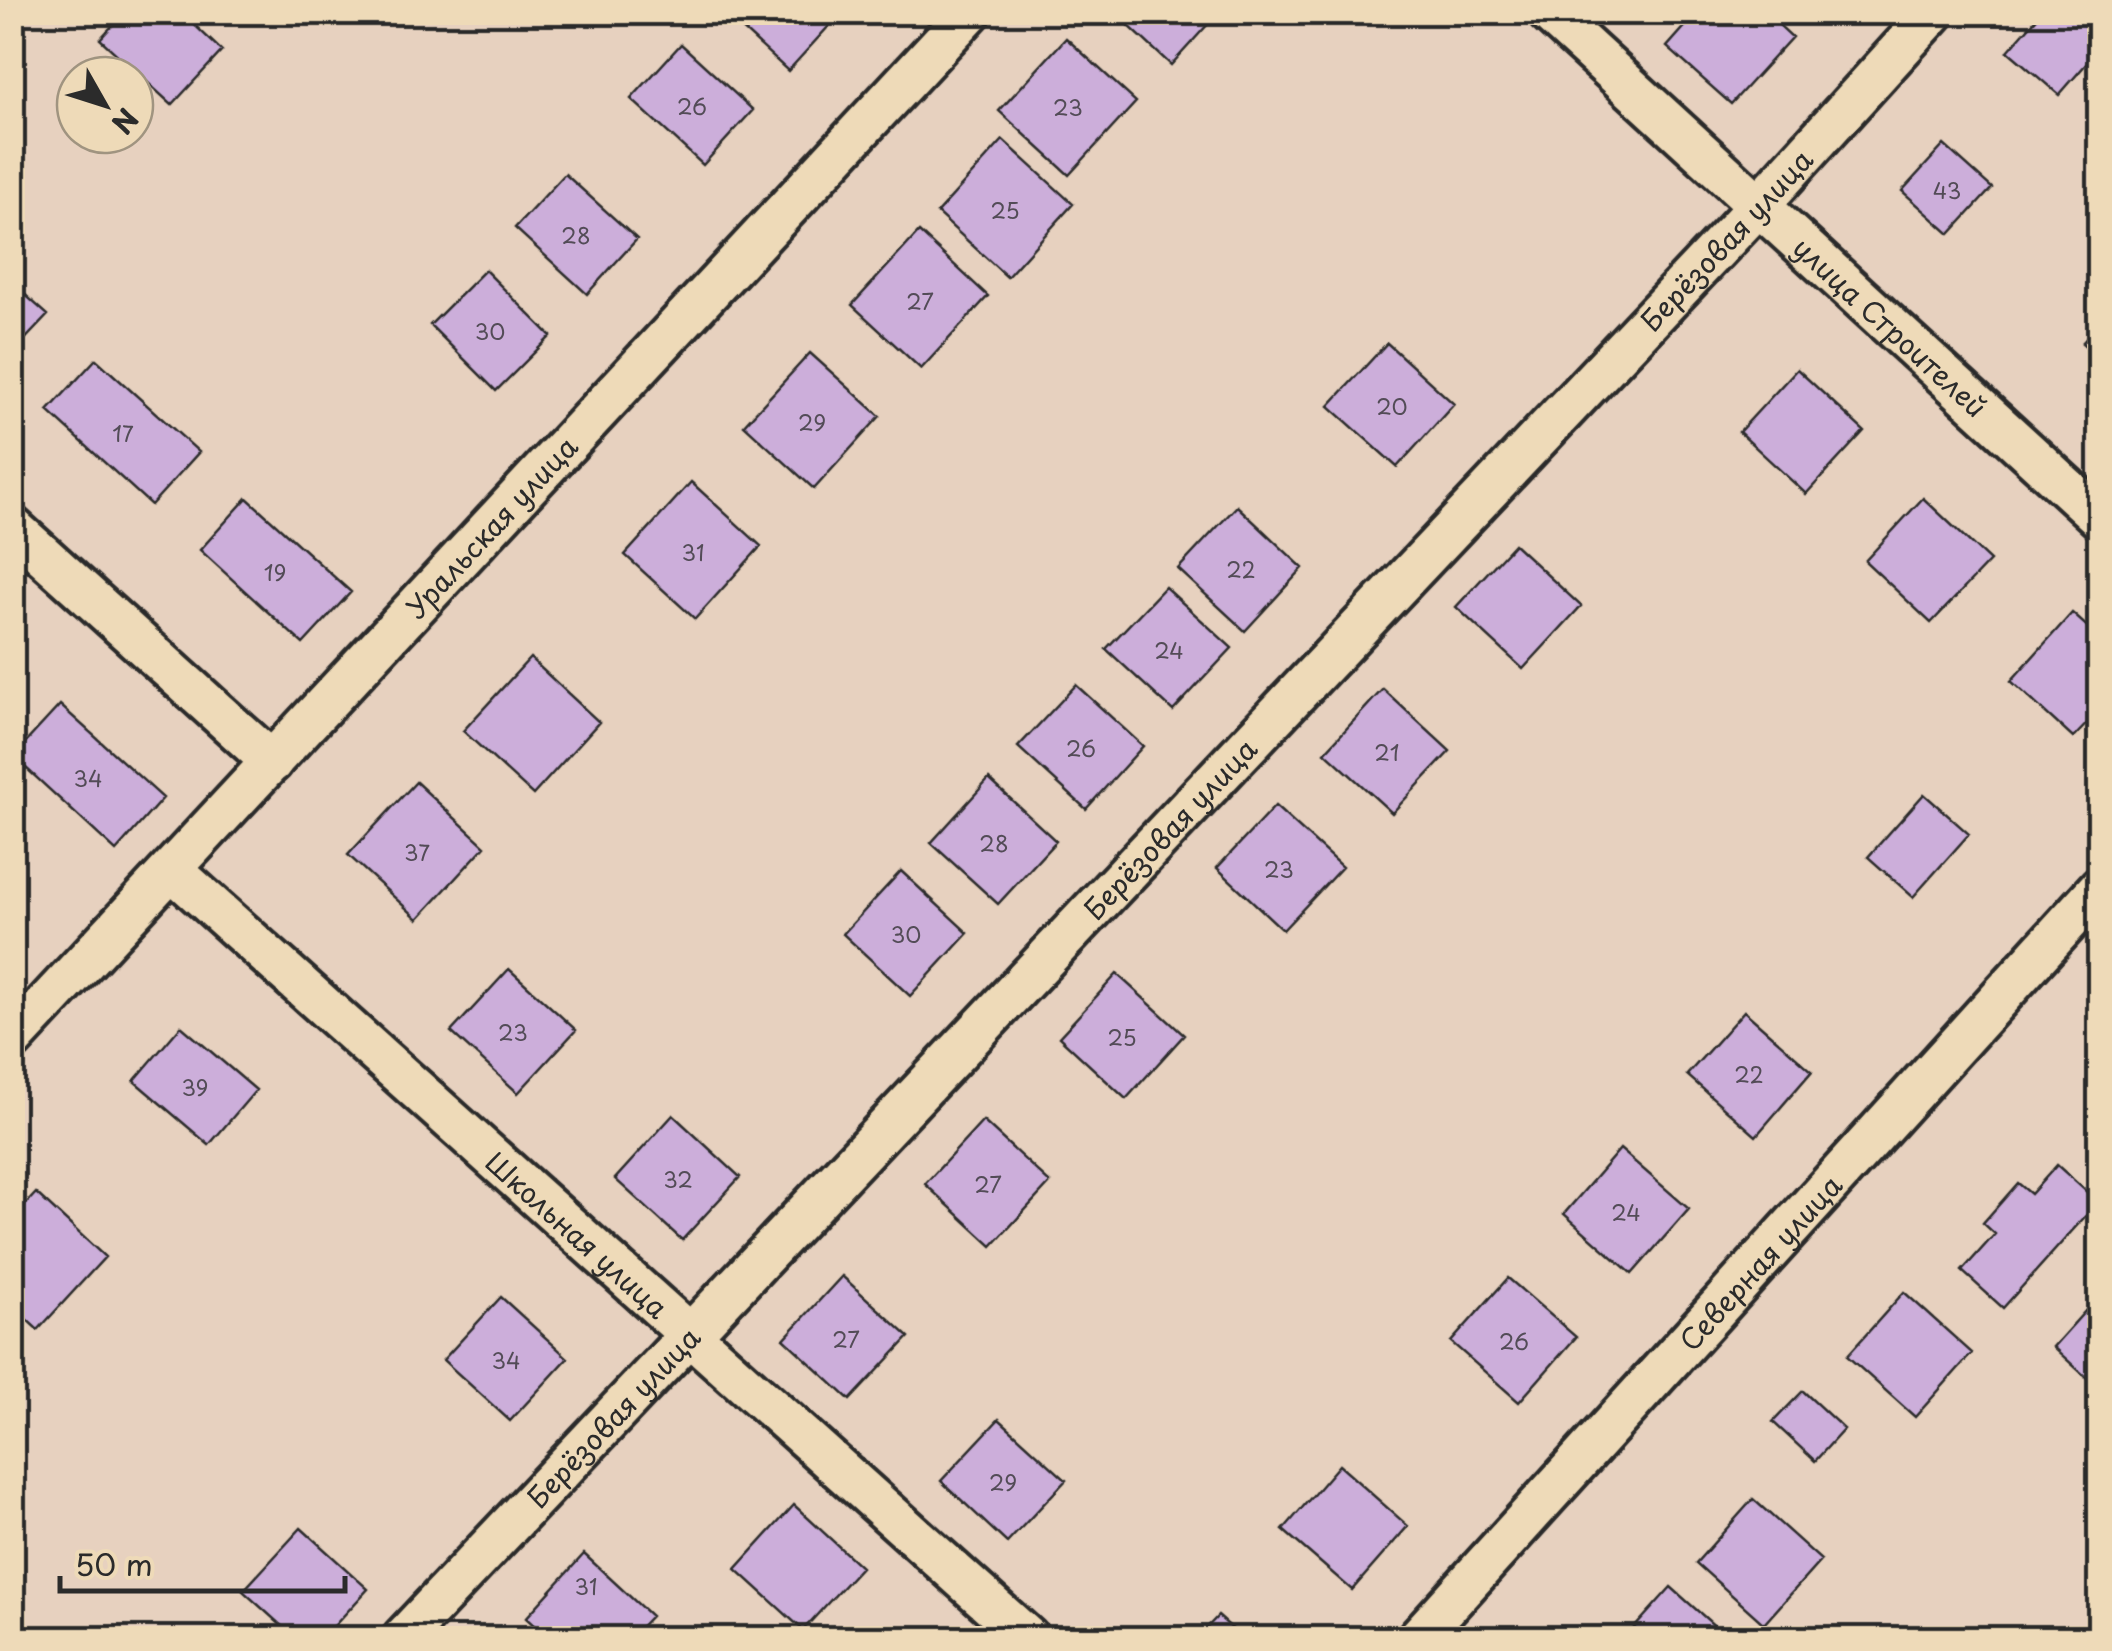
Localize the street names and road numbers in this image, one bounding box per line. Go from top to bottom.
street label: Берёзовая улица [1629,138,1822,340]
street label: улица Строителей [1784,226,1998,427]
street label: Уральская улица [394,425,587,627]
street label: Берёзовая улица [1073,727,1266,928]
street label: Школьная улица [477,1140,679,1328]
street label: Северная улица [1668,1164,1851,1360]
street label: Берёзовая улица [516,1316,709,1517]

